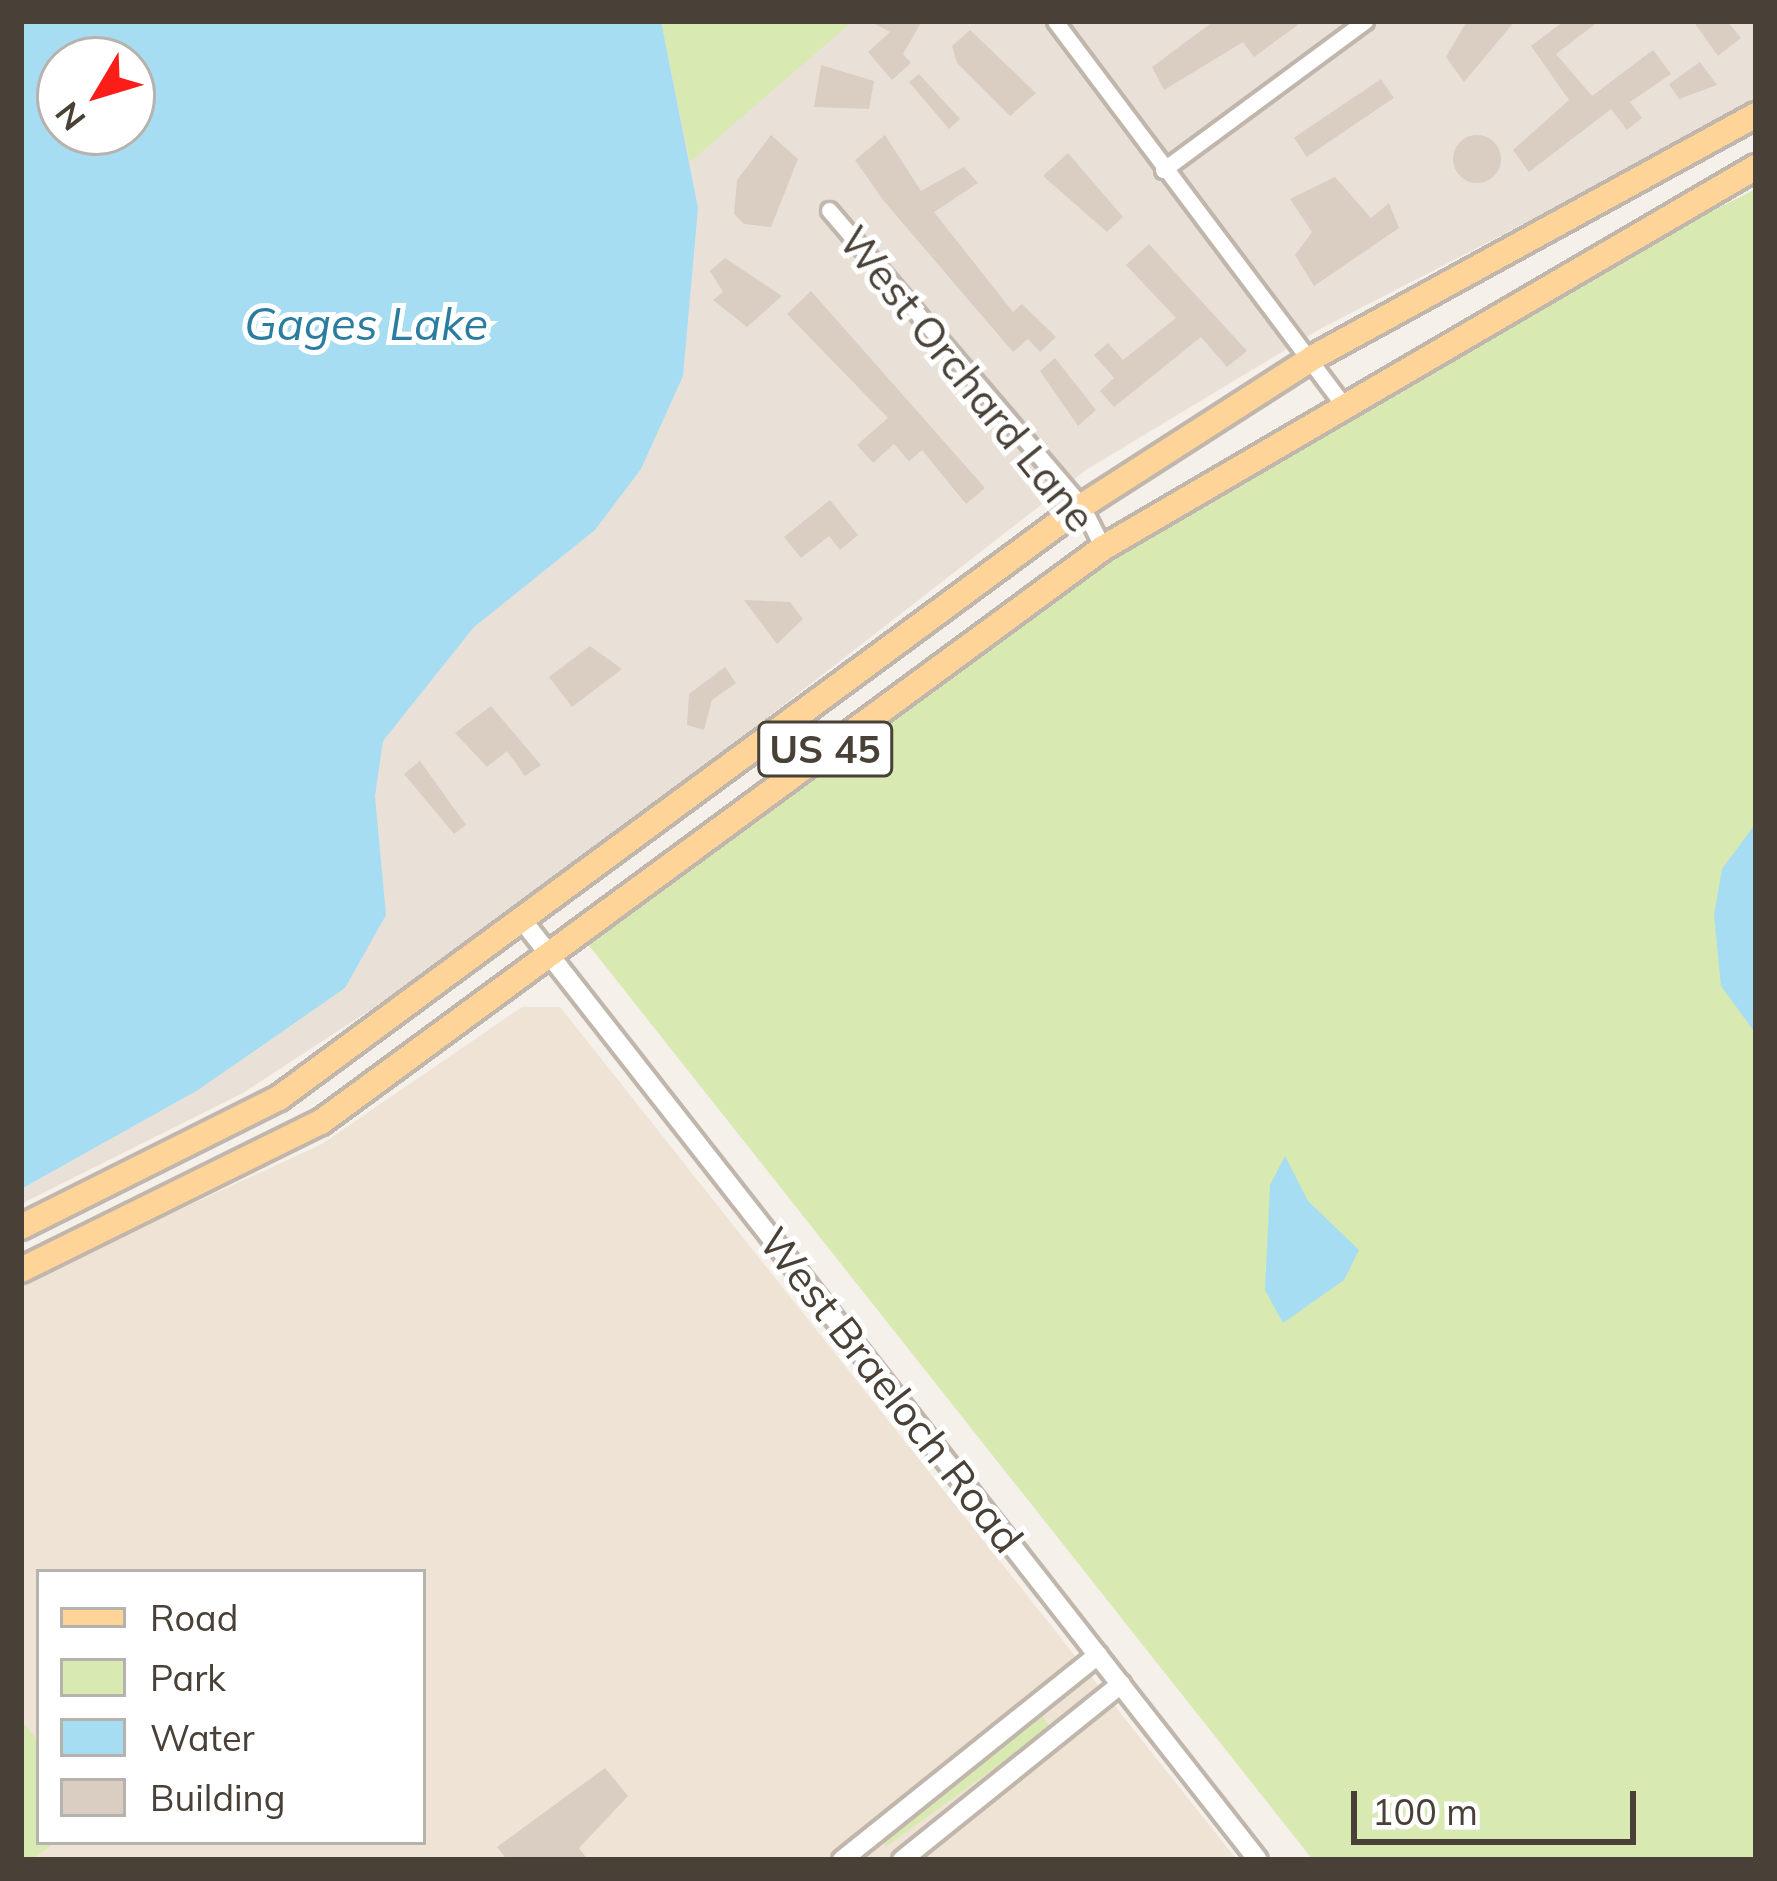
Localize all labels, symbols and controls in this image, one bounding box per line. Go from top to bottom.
north arrow [36,36,156,156]
text: N [46,94,93,139]
street label: West Orchard Lane [828,216,1106,542]
water label: Gages Lake [244,297,488,351]
road number: US 45 [756,716,894,782]
street label: West Braeloch Road [749,1218,1033,1562]
legend [36,1569,426,1845]
text: Road [150,1595,238,1640]
text: Park [150,1655,226,1700]
text: Water [150,1715,255,1760]
scale bar [1357,1767,1642,1841]
text: Building [150,1775,285,1820]
text: 100 m [1372,1789,1478,1834]

